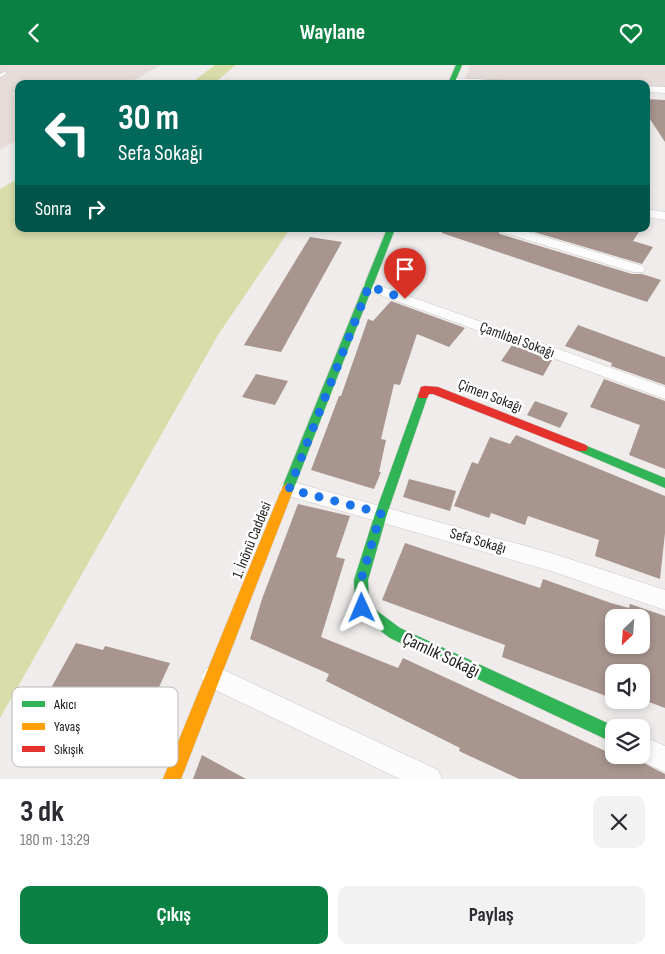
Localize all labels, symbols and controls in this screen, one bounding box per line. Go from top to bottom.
icon: back [20,19,48,47]
text: Waylane [300,19,365,46]
icon: heart [617,19,645,47]
text: 30 m [118,97,179,140]
icon: left [35,100,100,165]
text: Sefa Sokağı [118,140,203,167]
icon: right [82,195,110,223]
text: Sonra [35,198,72,221]
pin [384,248,426,299]
icon: arrive [391,255,419,283]
street label: Çamlıbel Sokağı [477,318,557,362]
street label: Çimen Sokağı [455,375,525,417]
street label: 1. İnönü Caddesi [228,499,276,581]
street label: Sefa Sokağı [448,524,508,558]
position arrow [335,581,387,633]
north arrow [605,609,650,654]
map controls [605,609,650,764]
street label: Çamlık Sokağı [399,628,483,682]
button: sound [605,664,650,709]
legend [12,687,178,767]
text: Akıcı [53,696,76,713]
text: Yavaş [54,718,80,735]
button: layers [605,719,650,764]
text: Sıkışık [54,741,84,758]
text: 3 dk [20,794,64,830]
button: close [593,796,645,848]
text: 180 m · 13:29 [20,831,90,850]
button: Çıkış [20,886,328,944]
button: Paylaş [338,886,645,944]

